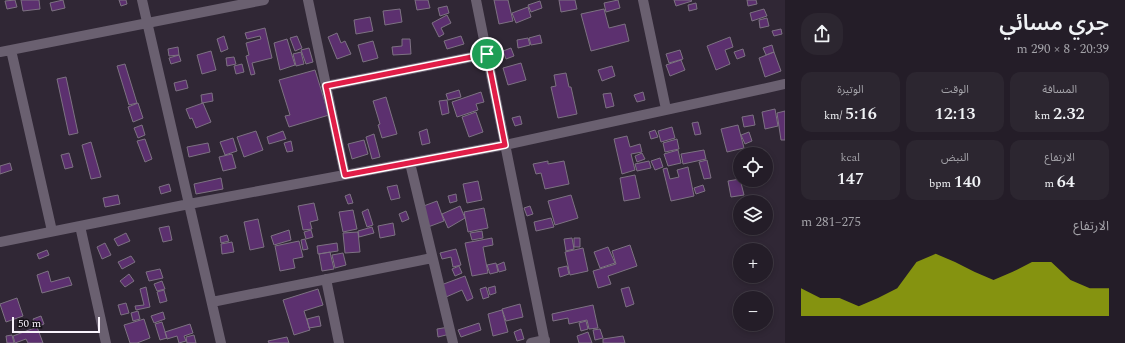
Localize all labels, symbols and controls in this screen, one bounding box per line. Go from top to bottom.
text: جري مسائي [999,7,1109,40]
button: share [801,13,843,55]
pin [470,37,504,71]
text: 20:39 · 8 × 290 m [1017,39,1109,59]
icon: arrive [476,43,498,65]
text: الوتيرة [837,81,864,98]
text: الوقت [941,81,969,98]
text: المسافة [1042,81,1077,98]
text: 5:16 [845,101,877,127]
text: 12:13 [935,101,975,127]
text: 2.32 [1053,101,1085,127]
text: /km [824,107,845,124]
text: km [1035,107,1053,124]
map controls [733,147,773,331]
button: locate [733,147,773,187]
text: kcal [840,149,860,166]
text: النبض [941,149,969,166]
text: الارتفاع [1045,149,1075,166]
text: 147 [837,166,864,192]
text: 140 [954,169,981,195]
text: 64 [1057,169,1075,195]
text: bpm [929,175,954,192]
text: m [1044,175,1057,192]
button: layers [733,195,773,235]
text: 275–281 m [801,212,861,232]
text: الارتفاع [1073,216,1109,236]
button: + [733,243,773,283]
button: − [733,291,773,331]
scale bar [12,315,100,334]
text: 50 m [18,315,41,332]

